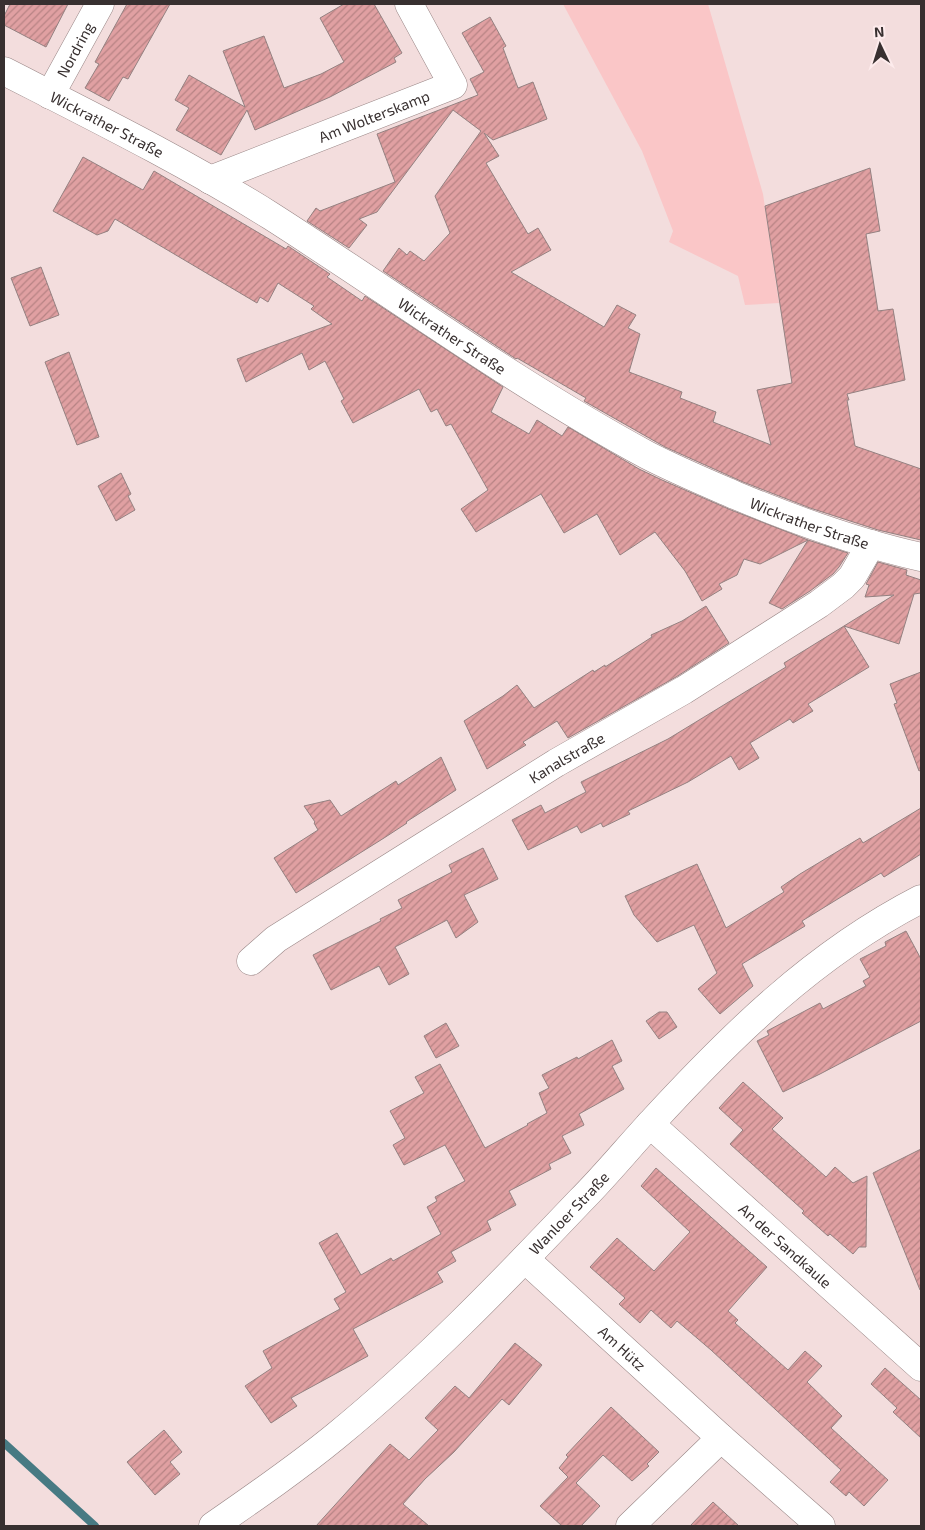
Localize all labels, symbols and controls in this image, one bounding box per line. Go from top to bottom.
street label: Nordring [53,18,98,80]
north arrow [855,20,905,70]
text: N [873,23,885,40]
street label: Am Wolterskamp [316,86,432,146]
street label: Wickrather Straße [47,87,167,161]
street label: Wickrather Straße [395,294,509,378]
street label: Wickrather Straße [747,493,871,552]
street label: Kanalstraße [526,728,608,787]
street label: Wanloer Straße [525,1168,612,1258]
street label: An der Sandkaule [736,1199,835,1292]
street label: Am Hütz [595,1322,650,1374]

